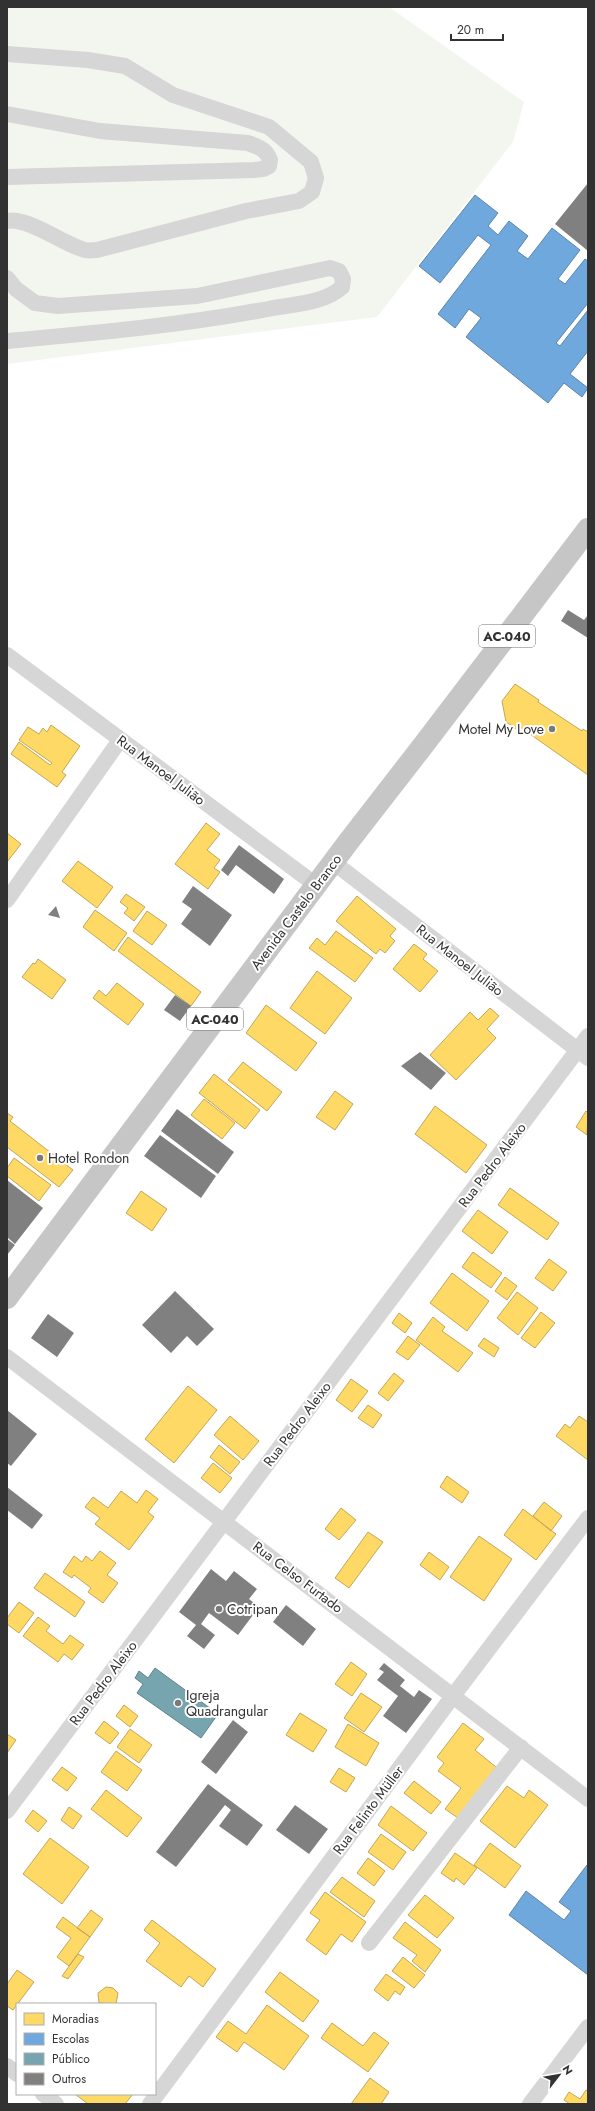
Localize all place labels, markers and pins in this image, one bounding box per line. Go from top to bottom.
place label: Motel My Love [458,719,544,739]
marker: Motel My Love [547,724,557,734]
place label: Hotel Rondon [48,1148,129,1168]
marker: Hotel Rondon [35,1153,45,1163]
place label: Cotripan [227,1599,278,1619]
marker: Cotripan [214,1604,224,1614]
place label: Igreja Quadrangular [186,1685,268,1721]
marker: Igreja Quadrangular [173,1698,183,1708]

